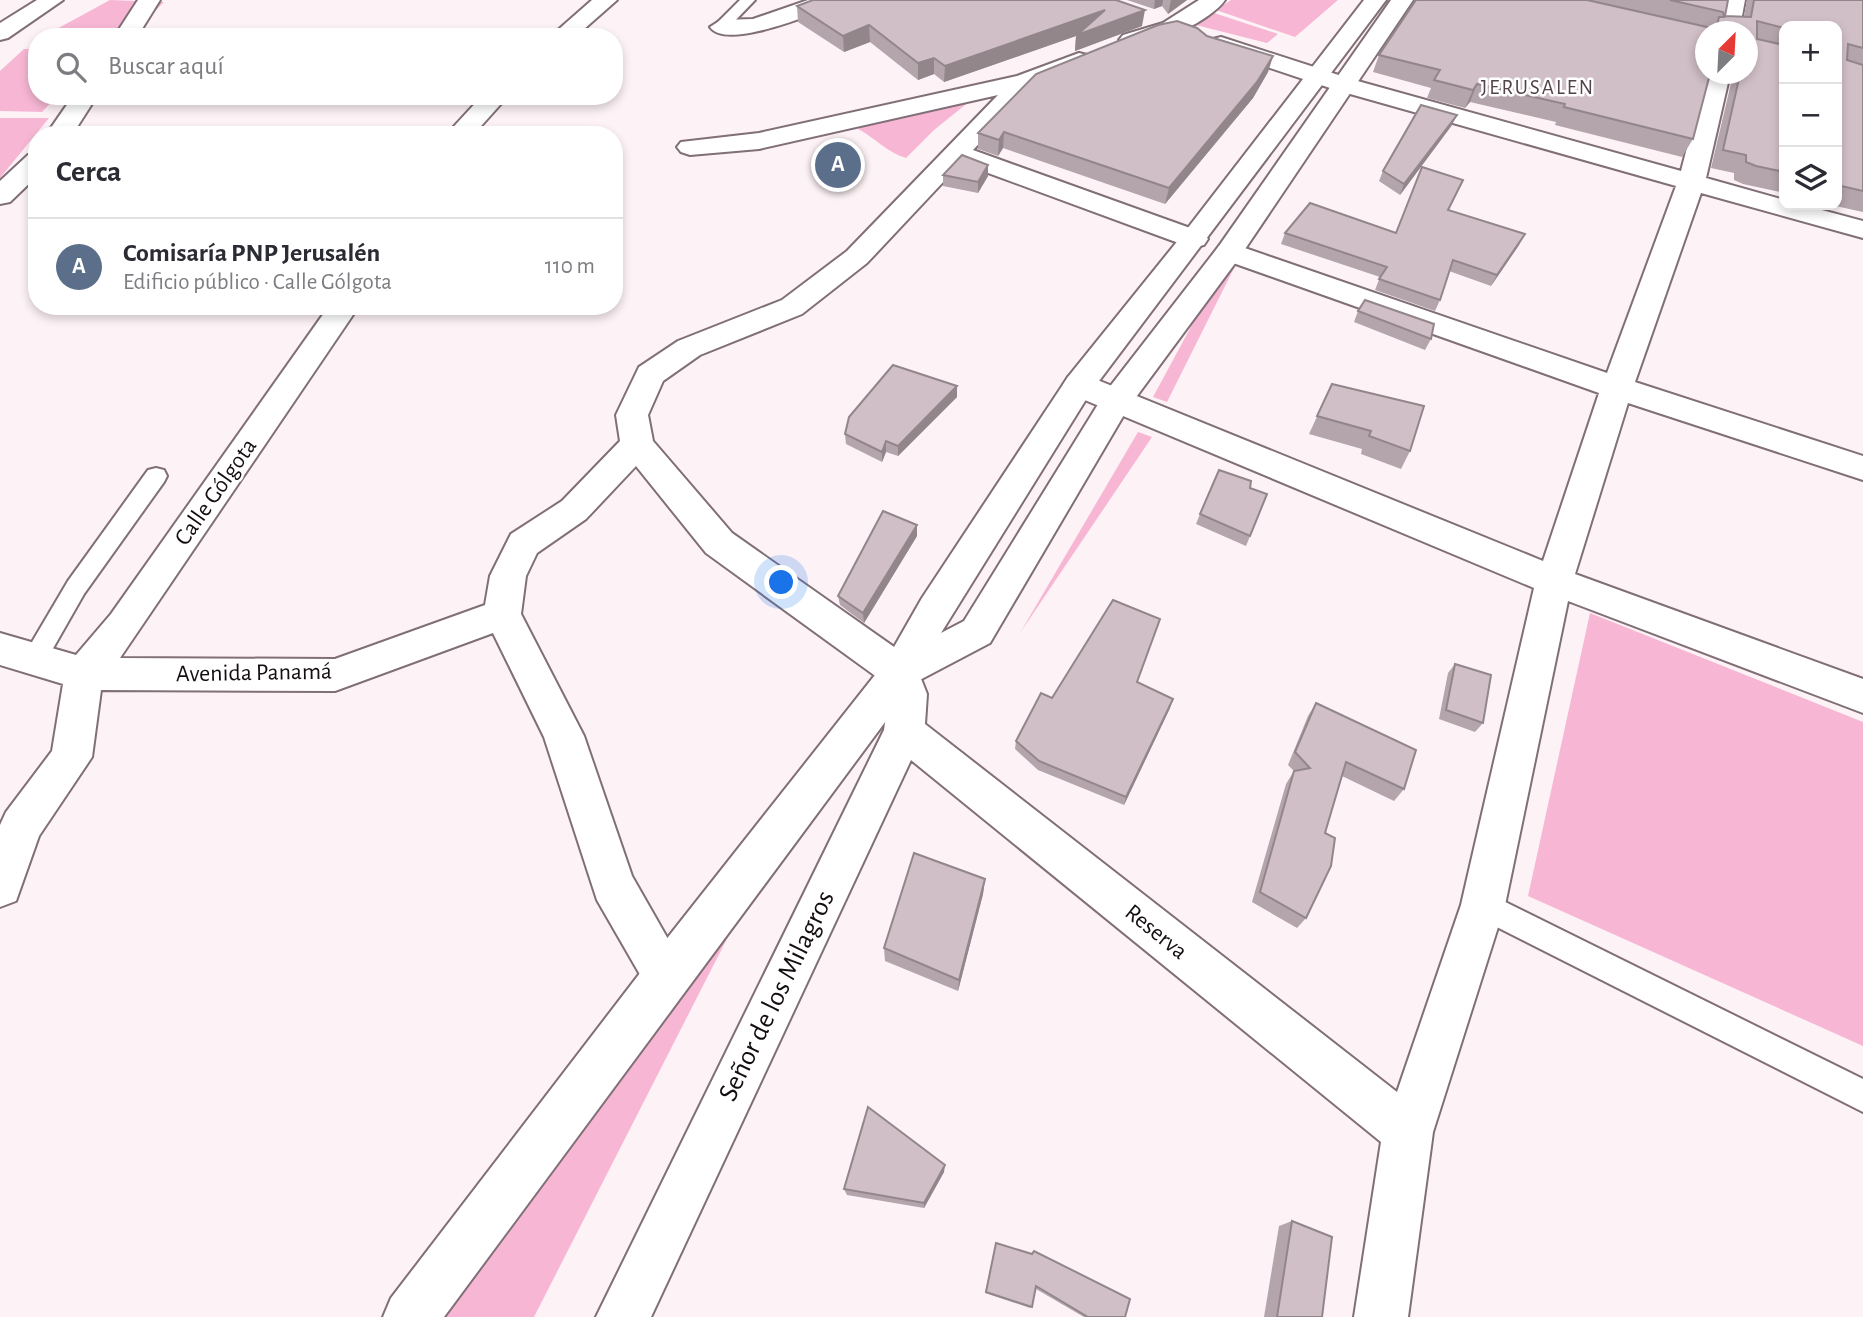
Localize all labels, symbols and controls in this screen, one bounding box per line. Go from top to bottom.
north arrow [1695,21,1758,84]
map controls [1779,21,1842,210]
button: + [1779,21,1842,84]
search box [28,28,623,105]
icon: search [52,48,90,86]
text: Buscar aquí [108,53,224,79]
district label: JERUSALEN [1481,77,1595,98]
button: − [1779,84,1842,147]
pin: A [815,139,861,191]
button: layers [1779,147,1842,210]
text: Cerca [56,157,121,187]
text: Comisaría PNP Jerusalén [123,240,380,266]
text: A [72,255,86,278]
text: 110 m [545,255,595,278]
text: Edificio público · Calle Gólgota [123,271,392,294]
street label: Calle Gólgota [171,434,261,550]
your location [764,565,798,599]
street label: Avenida Panamá [176,660,332,686]
street label: Señor de los Milagros [714,886,840,1106]
street label: Reserva [1120,900,1192,964]

